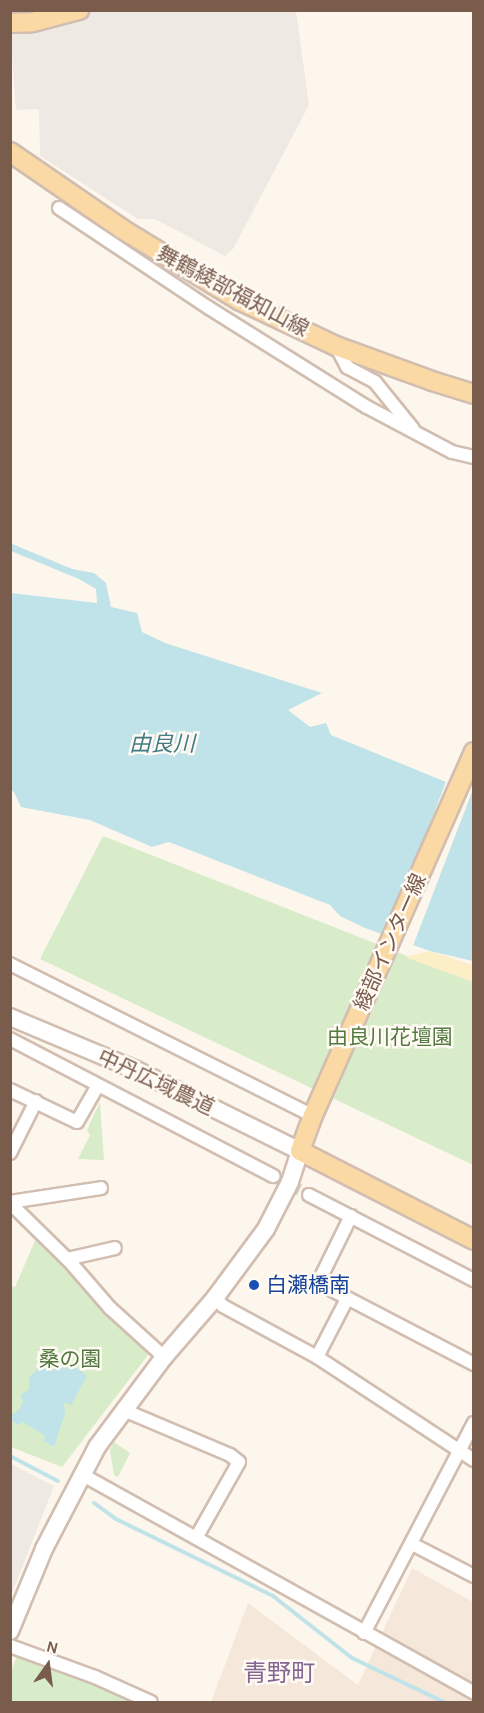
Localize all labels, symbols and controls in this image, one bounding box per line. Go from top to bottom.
street label: 舞鶴綾部福知山線 [153,240,313,342]
water label: 由良川 [129,732,195,758]
street label: 綾部インター線 [349,870,431,1014]
park label: 由良川花壇園 [327,1024,453,1050]
street label: 中丹広域農道 [94,1044,218,1120]
place label: 白瀬橋南 [266,1272,350,1298]
marker: 白瀬橋南 [247,1278,261,1292]
park label: 桑の園 [39,1346,101,1372]
north arrow [18,1635,78,1695]
text: N [45,1636,60,1658]
district label: 青野町 [243,1660,315,1688]

